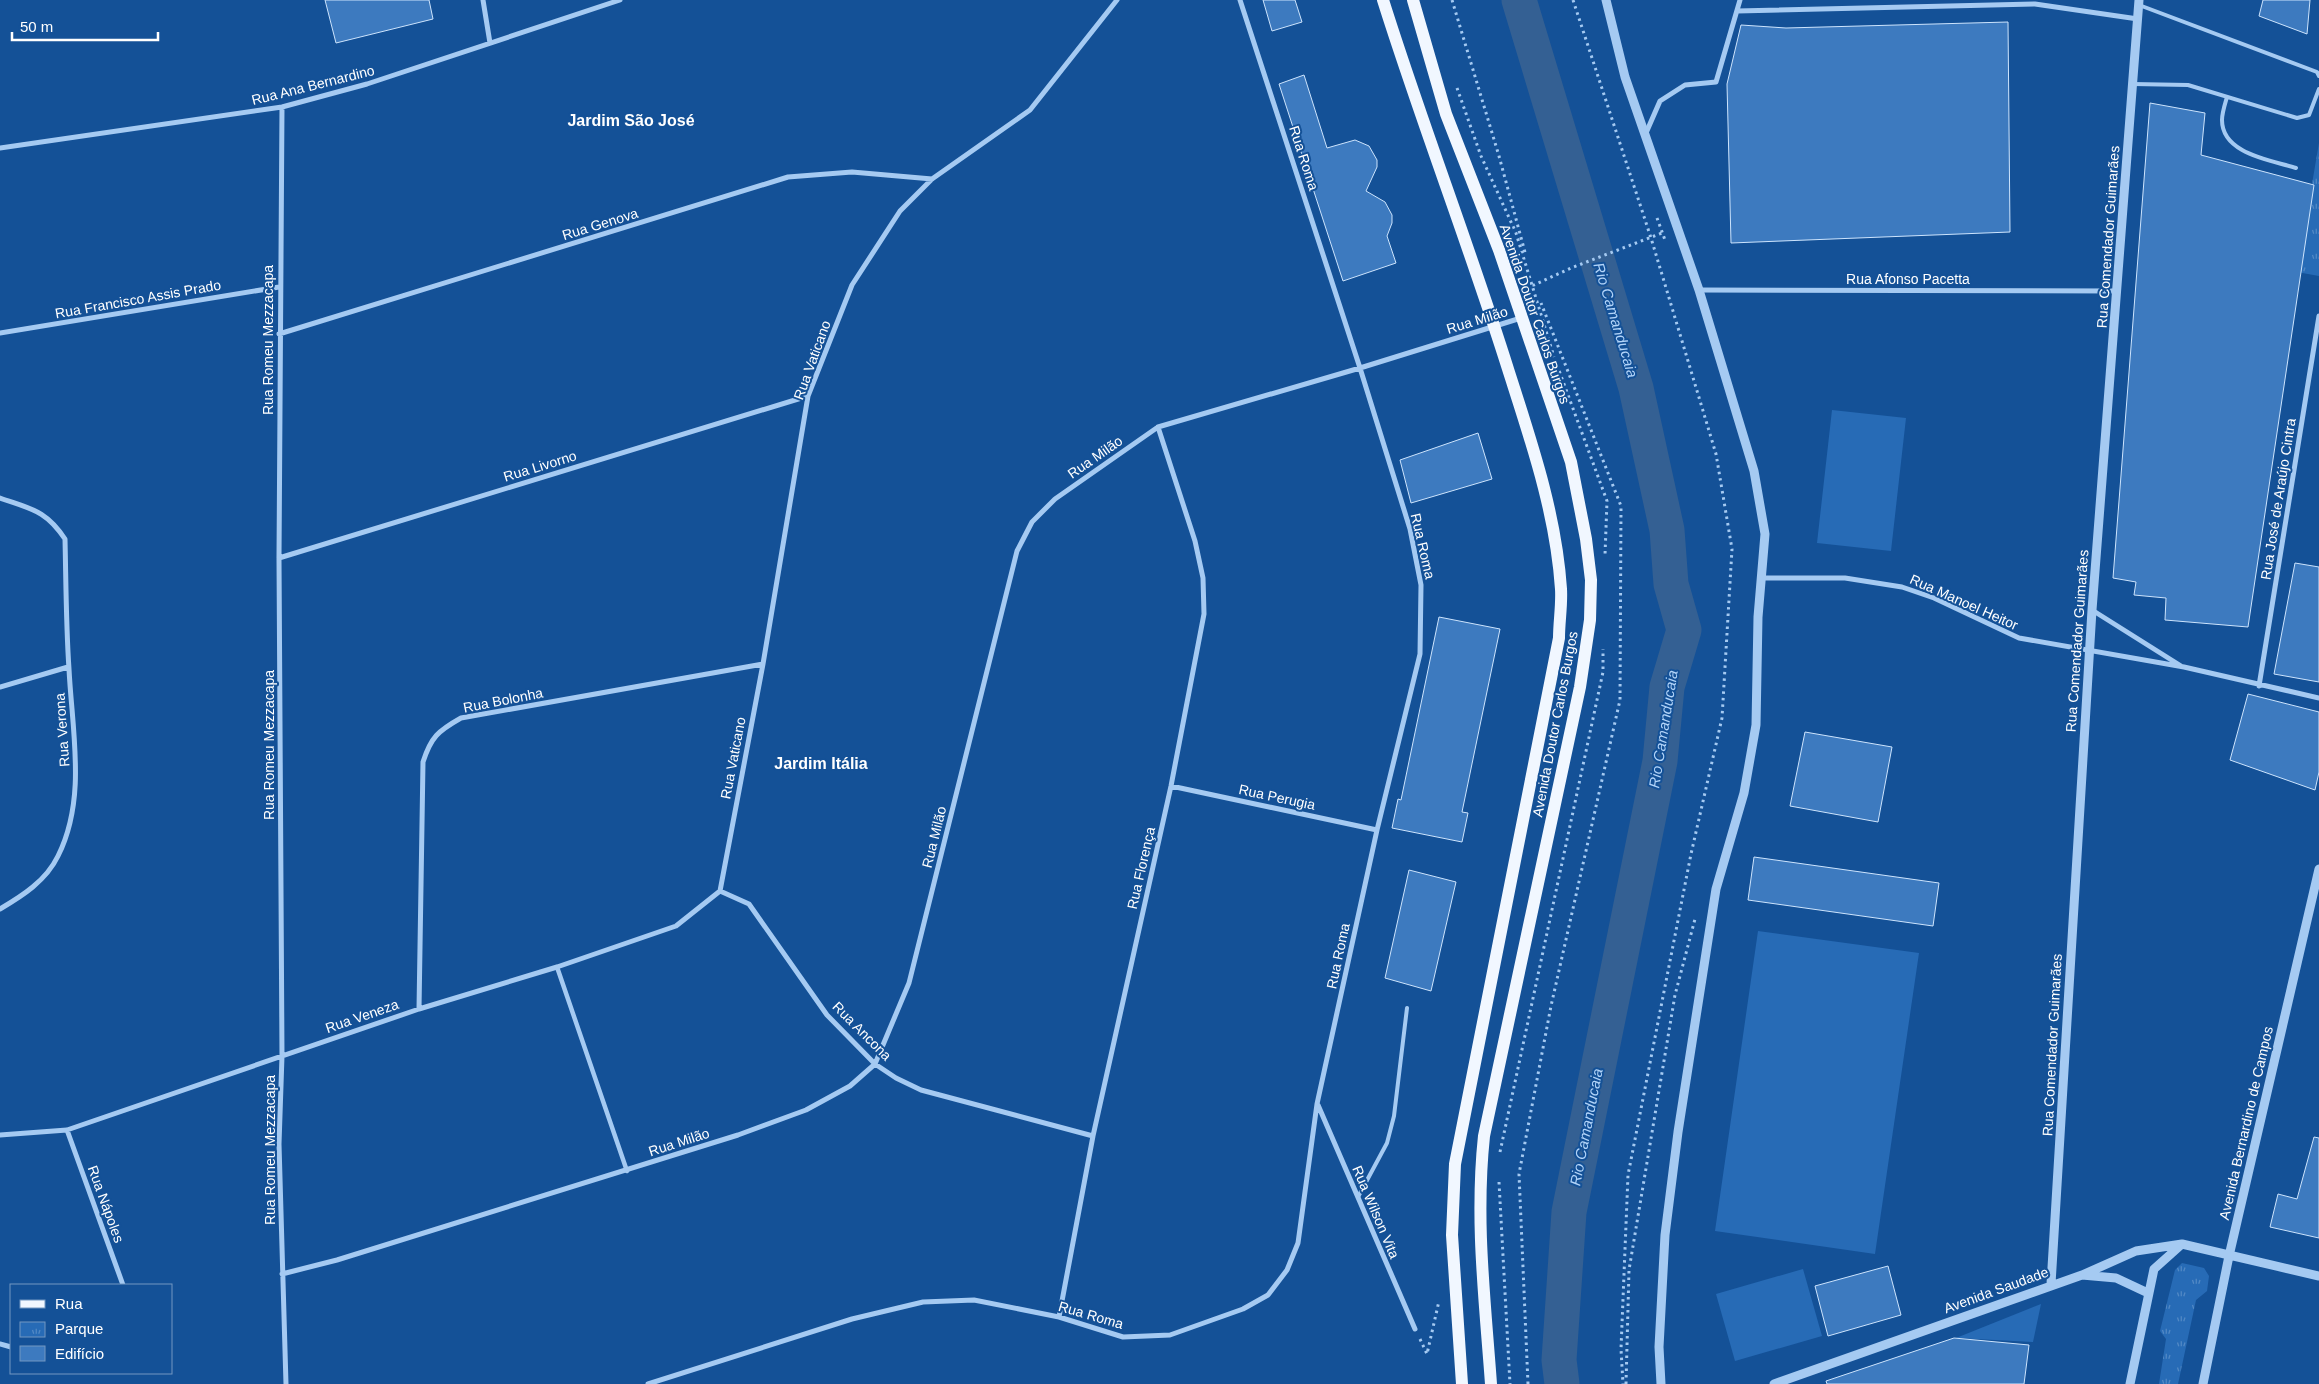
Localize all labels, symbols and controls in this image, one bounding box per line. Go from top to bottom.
scale bar [12,10,159,42]
text: 50 m [20,18,53,35]
street label: Rua Ana Bernardino [250,62,376,108]
district label: Jardim São José [567,112,695,129]
street label: Rua Roma [1286,124,1322,192]
street label: Rua Comendador Guimarães [2094,145,2122,329]
street label: Rua Genova [560,205,640,243]
street label: Avenida Doutor Carlos Burgos [1497,222,1573,406]
water label: Rio Camanducaia [1590,261,1642,379]
street label: Rua Romeu Mezzacapa [260,265,276,415]
street label: Rua Afonso Pacetta [1846,271,1970,287]
street label: Rua Francisco Assis Prado [54,276,222,321]
street label: Rua Milão [1445,303,1510,337]
street label: Rua Vaticano [790,318,834,402]
street label: Rua José de Araújo Cintra [2257,417,2299,581]
street label: Rua Milão [1065,432,1126,482]
street label: Rua Livorno [502,447,579,485]
street label: Rua Roma [1408,512,1438,581]
street label: Rua Comendador Guimarães [2063,549,2091,733]
street label: Rua Manoel Heitor [1907,571,2021,633]
street label: Avenida Doutor Carlos Burgos [1529,630,1581,818]
water label: Rio Camanducaia [1645,669,1681,789]
street label: Rua Romeu Mezzacapa [261,670,277,820]
street label: Rua Bolonha [462,684,544,716]
street label: Rua Verona [51,692,73,767]
street label: Rua Vaticano [717,716,749,800]
district label: Jardim Itália [774,755,868,772]
street label: Rua Perugia [1237,781,1317,813]
street label: Rua Milão [919,804,949,870]
street label: Rua Florença [1124,825,1158,911]
street label: Rua Roma [1323,921,1353,990]
street label: Rua Comendador Guimarães [2039,953,2065,1137]
street label: Rua Veneza [323,996,401,1036]
street label: Rua Ancona [829,998,895,1064]
street label: Avenida Bernardino de Campos [2216,1025,2276,1221]
water label: Rio Camanducaia [1566,1067,1606,1187]
street label: Rua Romeu Mezzacapa [262,1075,278,1225]
street label: Rua Milão [647,1125,712,1159]
street label: Rua Nápoles [85,1163,127,1245]
street label: Rua Wilson Vita [1349,1163,1403,1261]
street label: Avenida Saudade [1941,1264,2051,1316]
legend [10,1284,172,1374]
text: Rua [55,1295,83,1312]
street label: Rua Roma [1057,1298,1126,1332]
text: Parque [55,1320,103,1337]
text: Edifício [55,1345,104,1362]

